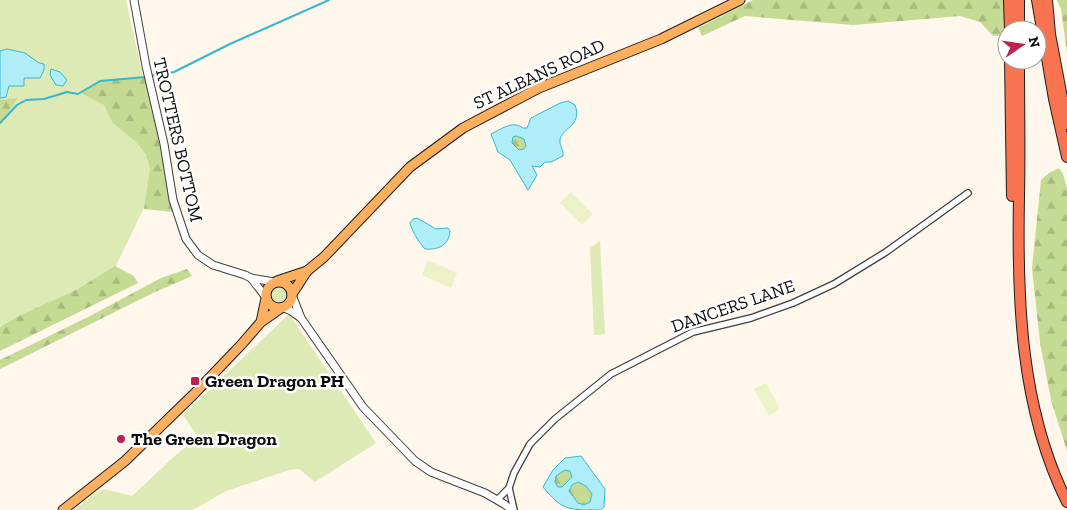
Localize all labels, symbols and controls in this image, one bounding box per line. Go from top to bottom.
north arrow [997,20,1047,70]
street label: ST ALBANS ROAD [470,34,608,114]
text: N [1025,35,1044,50]
street label: TROTTERS BOTTOM [148,56,208,224]
street label: DANCERS LANE [668,275,798,337]
place label: Green Dragon PH [205,370,344,392]
marker: Green Dragon PH [189,375,201,387]
place label: The Green Dragon [131,428,277,450]
marker: The Green Dragon [115,433,127,445]

